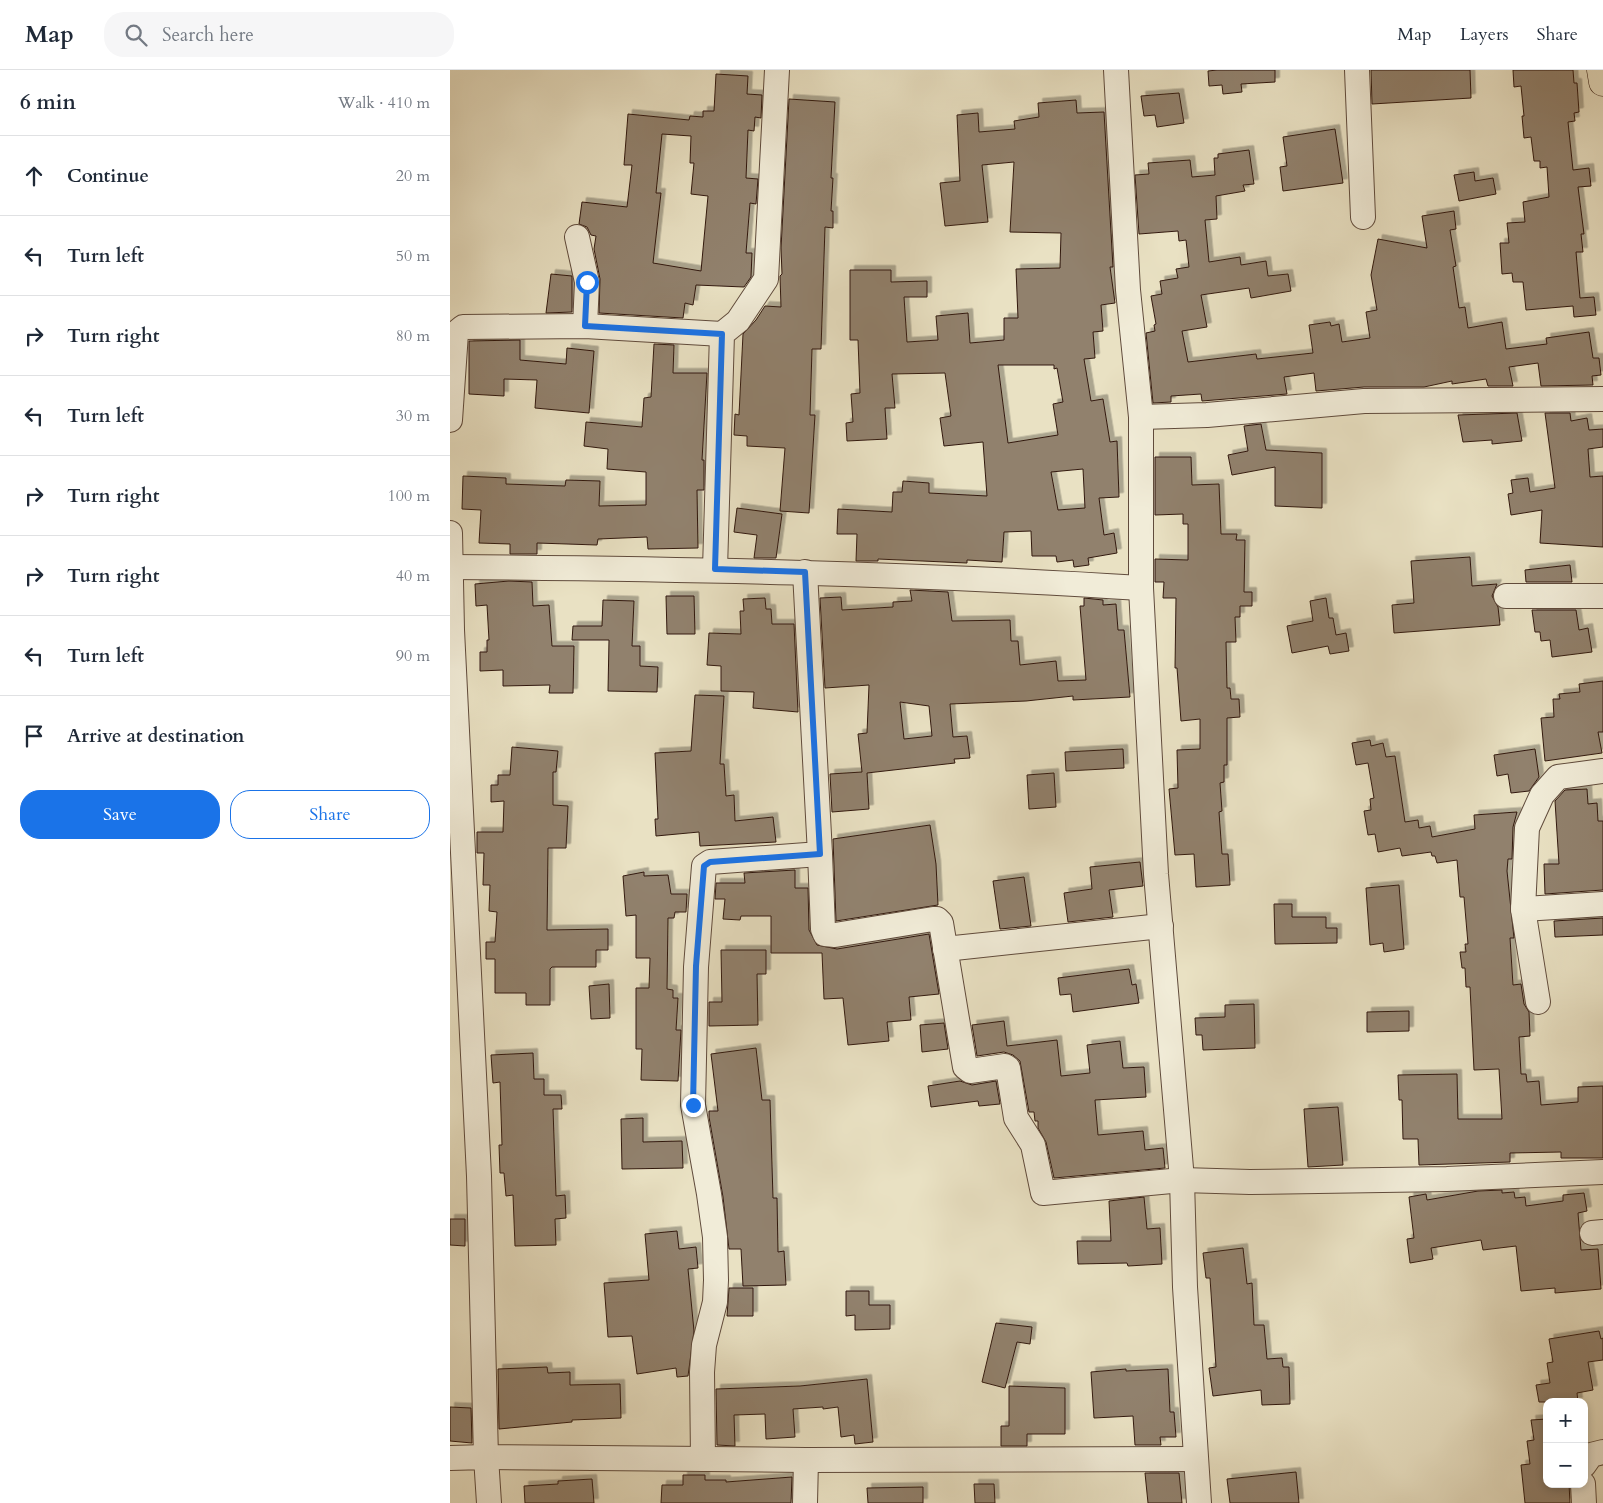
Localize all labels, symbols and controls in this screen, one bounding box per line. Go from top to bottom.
search box [104,12,454,57]
text: Map [25,18,74,51]
icon: search [122,21,150,49]
text: Search here [162,22,254,48]
text: Map [1397,22,1432,47]
text: Layers [1460,22,1509,47]
text: Share [1537,22,1578,47]
text: 6 min [20,88,76,117]
text: Walk · 410 m [338,92,430,114]
icon: ahead [20,162,48,190]
text: Continue [67,163,149,189]
text: 20 m [396,165,430,187]
icon: left [20,242,48,270]
text: Turn left [67,243,144,269]
text: 50 m [396,245,430,267]
route start [576,271,599,294]
icon: right [20,322,48,350]
text: Turn right [67,323,159,349]
text: 80 m [396,325,430,347]
icon: left [20,402,48,430]
text: Turn left [67,403,144,429]
text: 30 m [396,405,430,427]
icon: right [20,482,48,510]
text: Turn right [67,483,159,509]
text: 100 m [388,485,430,507]
icon: right [20,562,48,590]
text: Turn right [67,563,159,589]
text: 40 m [396,565,430,587]
icon: left [20,642,48,670]
text: Turn left [67,643,144,669]
text: 90 m [396,645,430,667]
icon: arrive [20,722,48,750]
text: Arrive at destination [67,723,244,749]
button: Save [20,790,220,839]
button: Share [230,790,430,839]
route end [682,1094,705,1117]
map controls [1543,1398,1588,1488]
button: + [1543,1398,1588,1443]
button: − [1543,1443,1588,1488]

